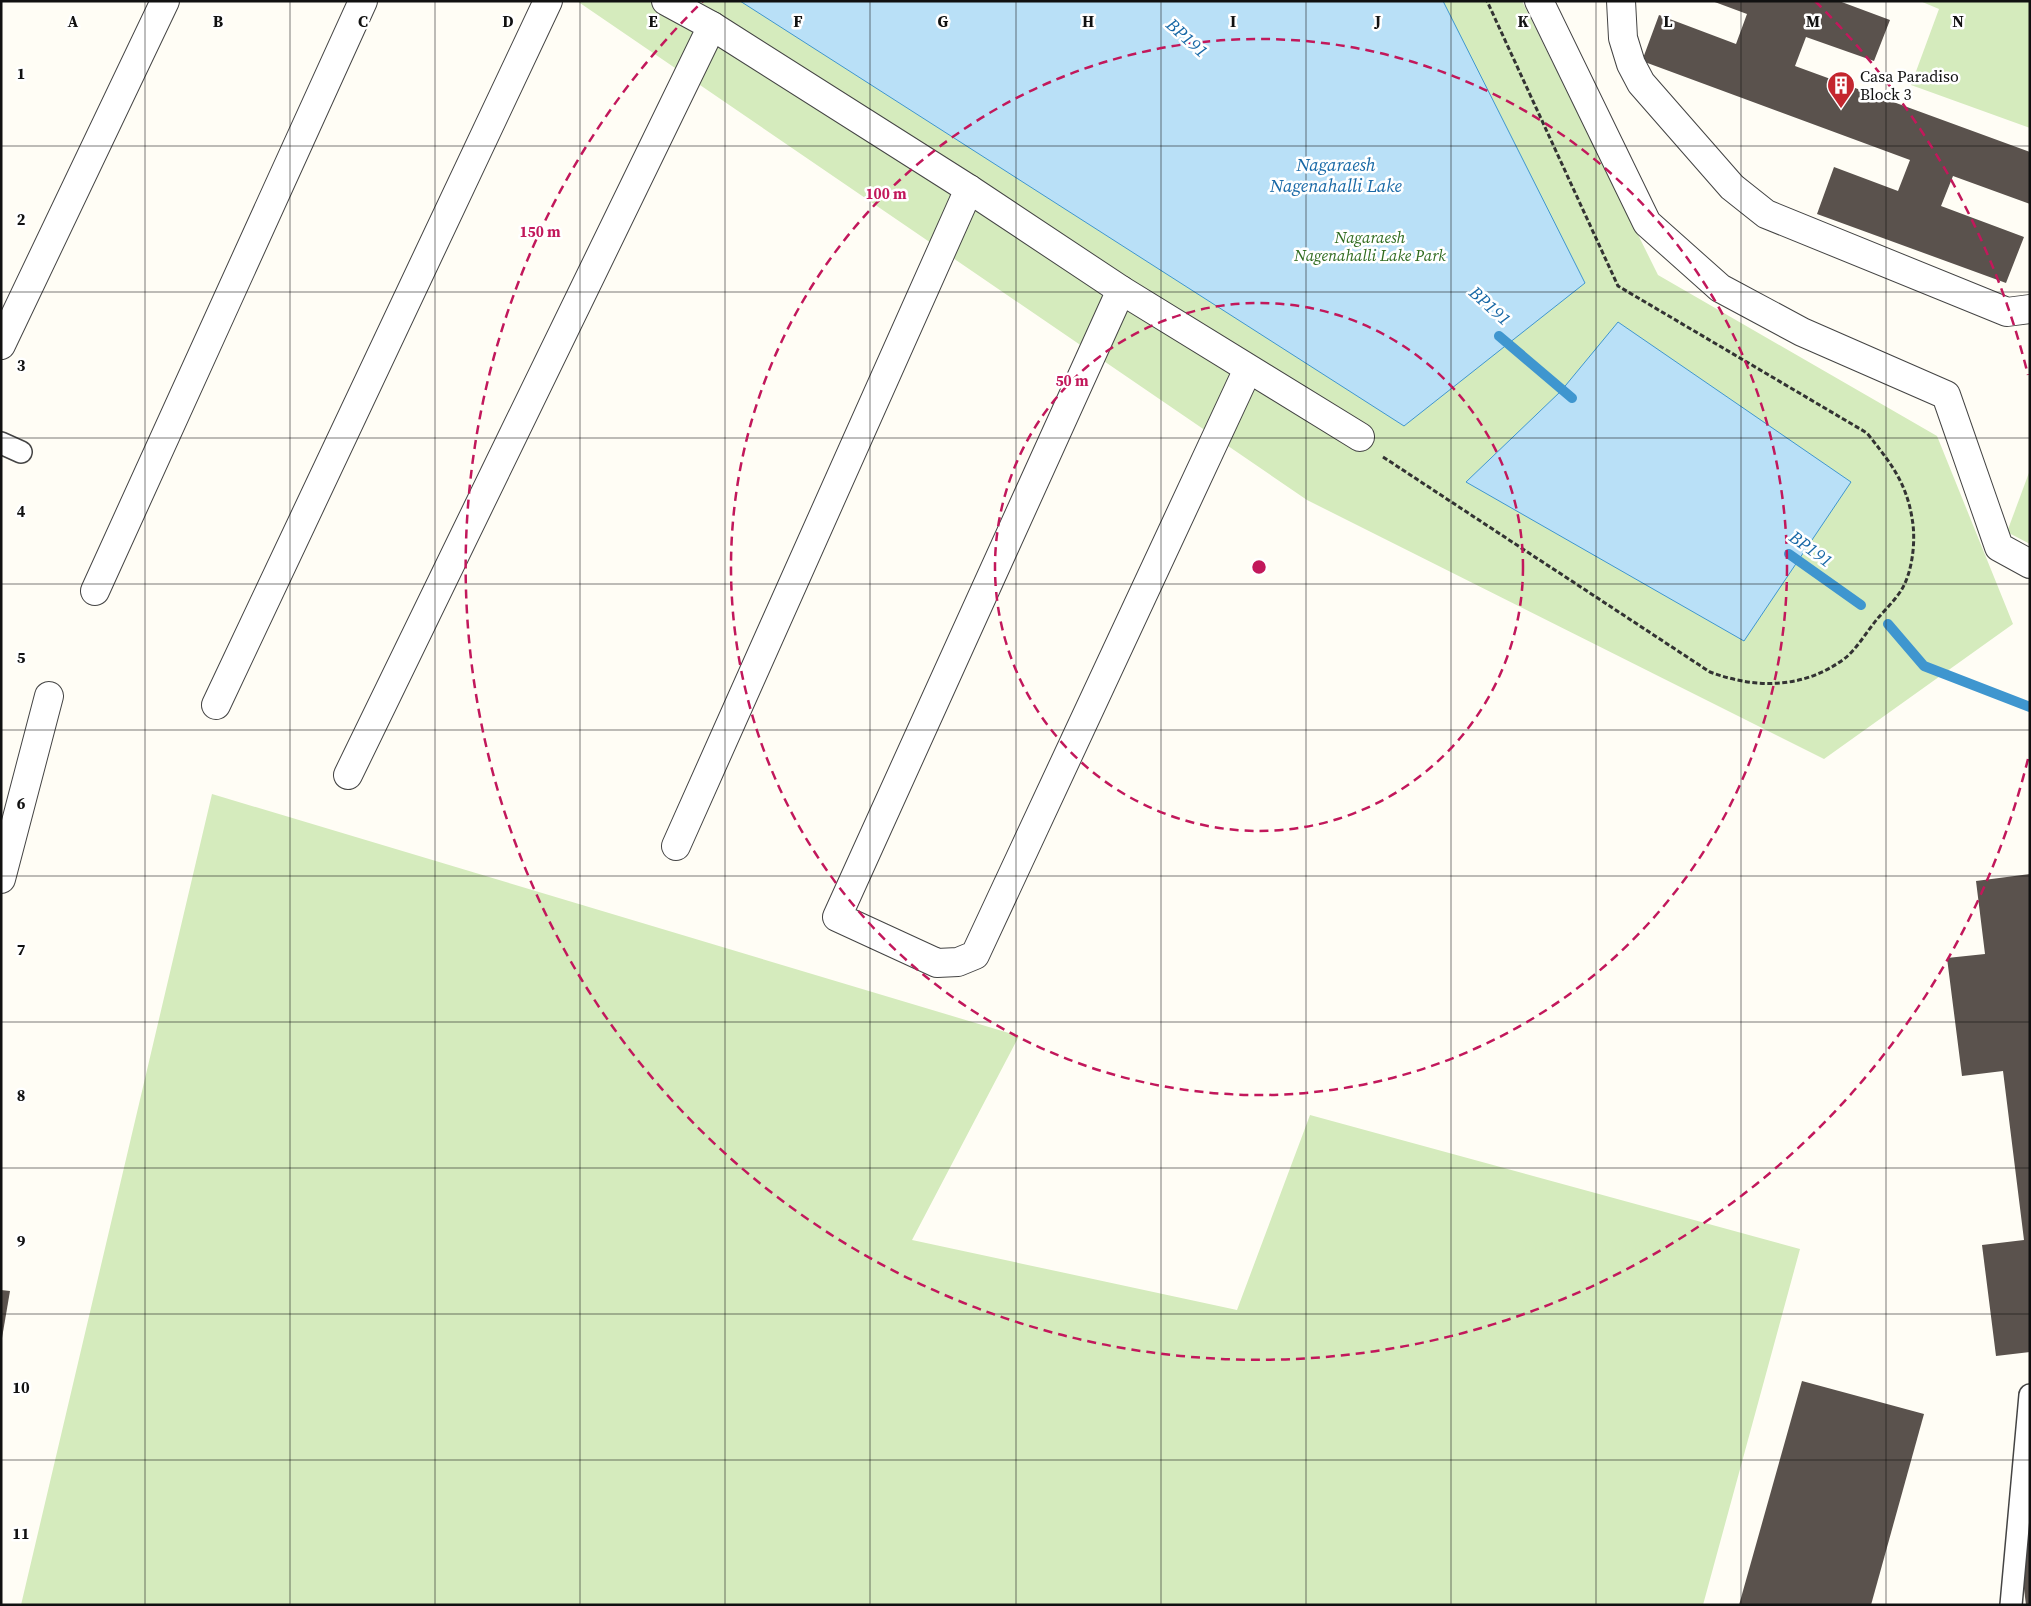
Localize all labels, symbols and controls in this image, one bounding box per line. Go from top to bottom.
text: A [68,10,79,32]
text: B [213,10,224,32]
text: C [358,10,368,32]
text: D [502,10,514,32]
text: E [648,10,658,32]
text: F [793,10,803,32]
text: G [938,10,949,32]
text: H [1082,10,1094,32]
text: I [1230,10,1236,32]
text: J [1374,10,1381,32]
text: K [1517,10,1529,32]
text: L [1663,10,1673,32]
text: M [1806,10,1820,32]
text: N [1952,10,1964,32]
water label: BP191 [1160,11,1214,63]
text: 1 [17,62,25,84]
place label: Casa Paradiso Block 3 [1860,65,1959,105]
building icon: Casa Paradiso Block 3 [1826,70,1856,109]
water label: Nagaraesh Nagenahalli Lake [1269,152,1403,198]
text: 100 m [865,183,907,204]
text: 2 [17,208,26,230]
text: 150 m [519,221,561,242]
park label: Nagaraesh Nagenahalli Lake Park [1293,226,1446,266]
water label: BP191 [1463,279,1517,331]
text: 3 [17,354,26,376]
text: 50 m [1055,370,1089,391]
text: 4 [17,500,26,522]
water label: BP191 [1784,524,1838,573]
centre of rings [1250,558,1268,576]
text: 5 [17,646,26,668]
text: 6 [17,792,26,814]
text: 7 [17,938,26,960]
text: 8 [17,1084,25,1106]
text: 9 [17,1230,26,1252]
text: 10 [12,1376,30,1398]
text: 11 [12,1522,30,1544]

